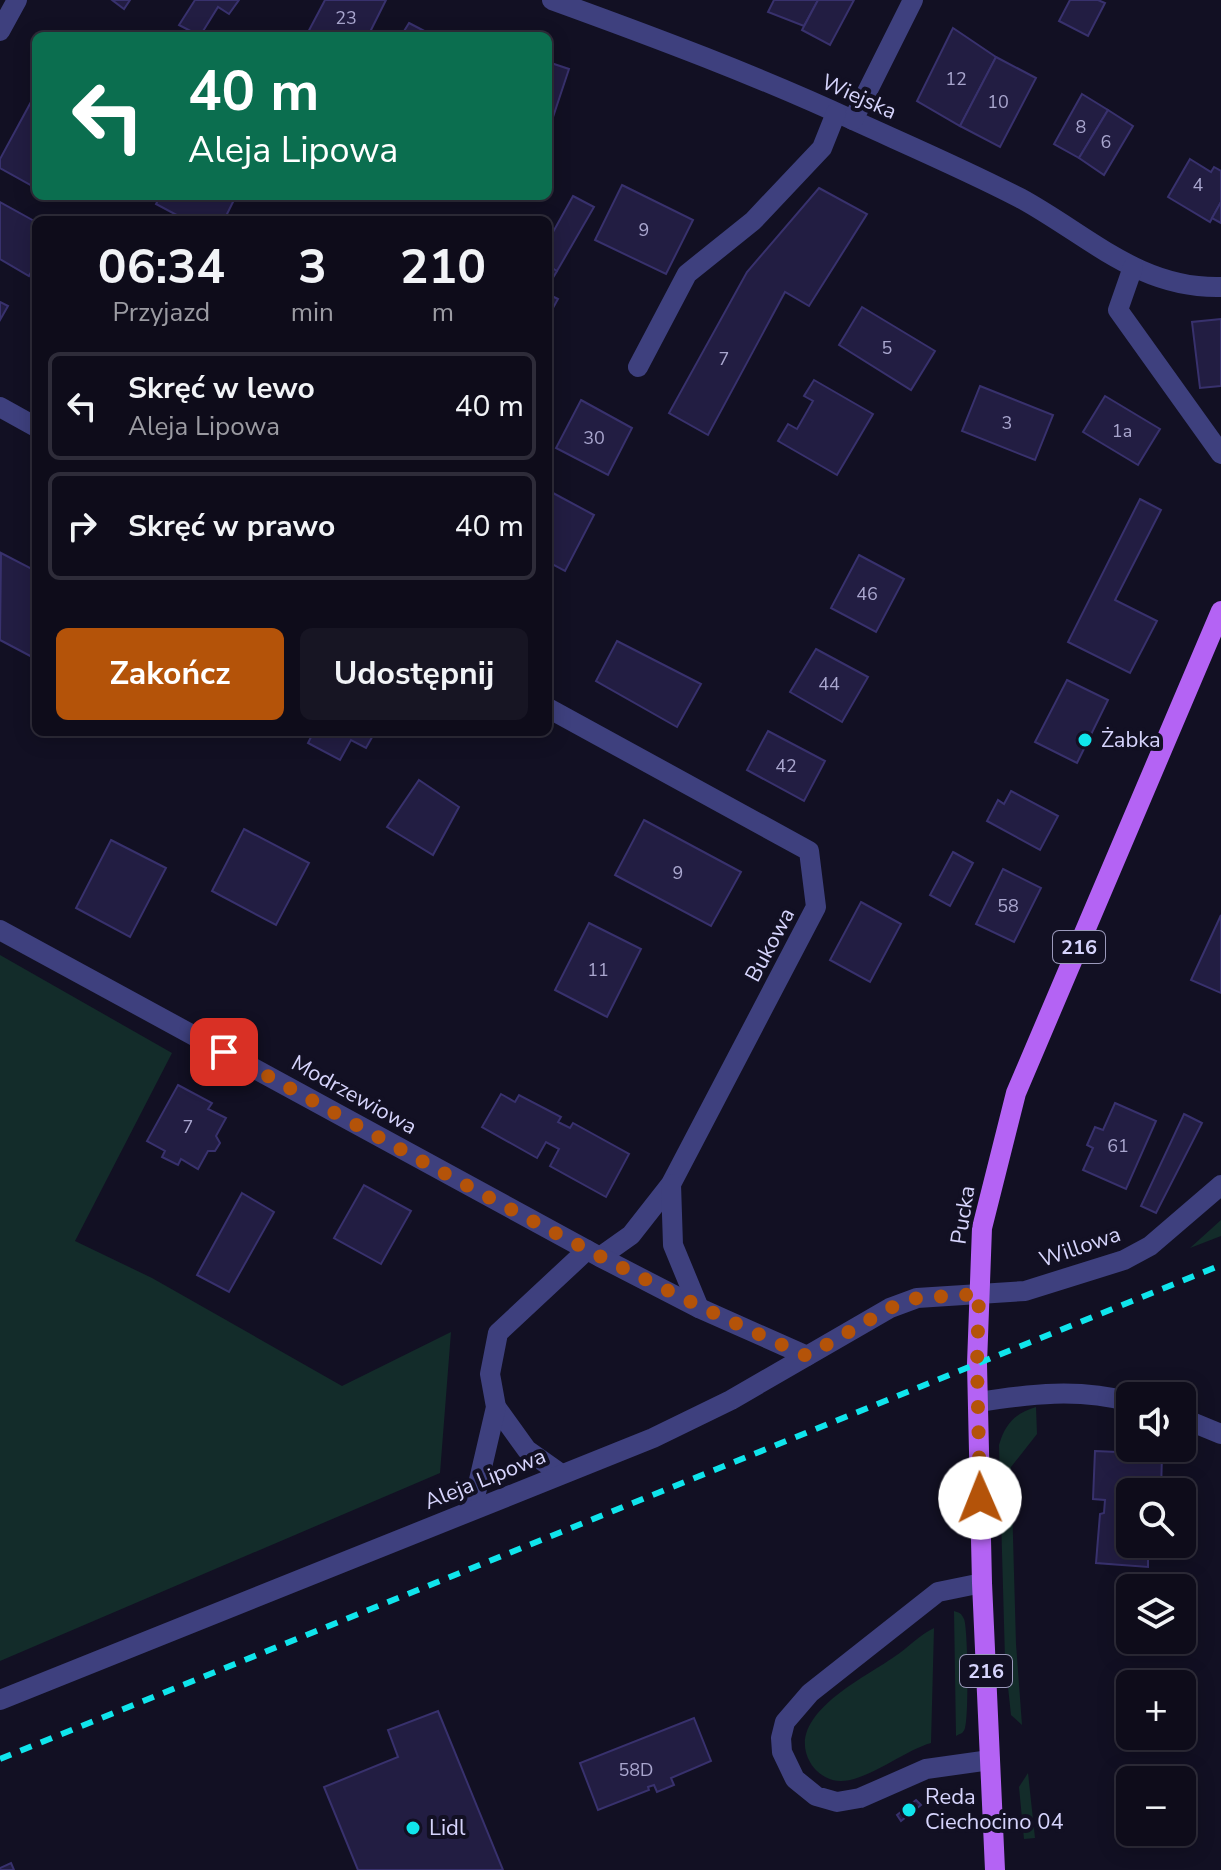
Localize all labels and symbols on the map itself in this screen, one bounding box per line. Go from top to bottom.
house number: 23 [335,6,357,30]
street label: Wiejska [817,67,901,127]
house number: 12 [945,67,967,91]
house number: 10 [987,90,1009,114]
house number: 8 [1076,115,1086,139]
house number: 6 [1101,130,1111,154]
house number: 4 [1193,173,1204,197]
house number: 9 [639,218,649,242]
house number: 5 [882,336,892,360]
house number: 7 [719,347,729,371]
house number: 3 [1002,411,1012,435]
house number: 1a [1112,419,1132,443]
house number: 30 [583,426,605,450]
house number: 46 [856,582,878,606]
house number: 44 [818,672,840,696]
place label: Żabka [1101,725,1161,755]
marker: Żabka [1076,731,1094,749]
house number: 42 [775,754,797,778]
house number: 9 [673,861,683,885]
house number: 58 [997,894,1019,918]
street label: Bukowa [738,903,802,987]
road number: 216 [1053,931,1105,963]
house number: 11 [587,958,609,982]
pin [190,1018,258,1086]
street label: Modrzewiowa [286,1048,422,1142]
house number: 7 [183,1115,193,1139]
house number: 61 [1107,1134,1129,1158]
street label: Pucka [944,1184,982,1246]
street label: Willowa [1035,1219,1125,1275]
street label: Aleja Lipowa [420,1441,550,1517]
position arrow [938,1456,1022,1540]
road number: 216 [960,1655,1012,1687]
house number: 58D [619,1758,653,1782]
place label: Reda Ciechocino 04 [925,1782,1064,1837]
marker: Reda Ciechocino 04 [900,1801,918,1819]
place label: Lidl [429,1813,466,1843]
marker: Lidl [404,1819,422,1837]

